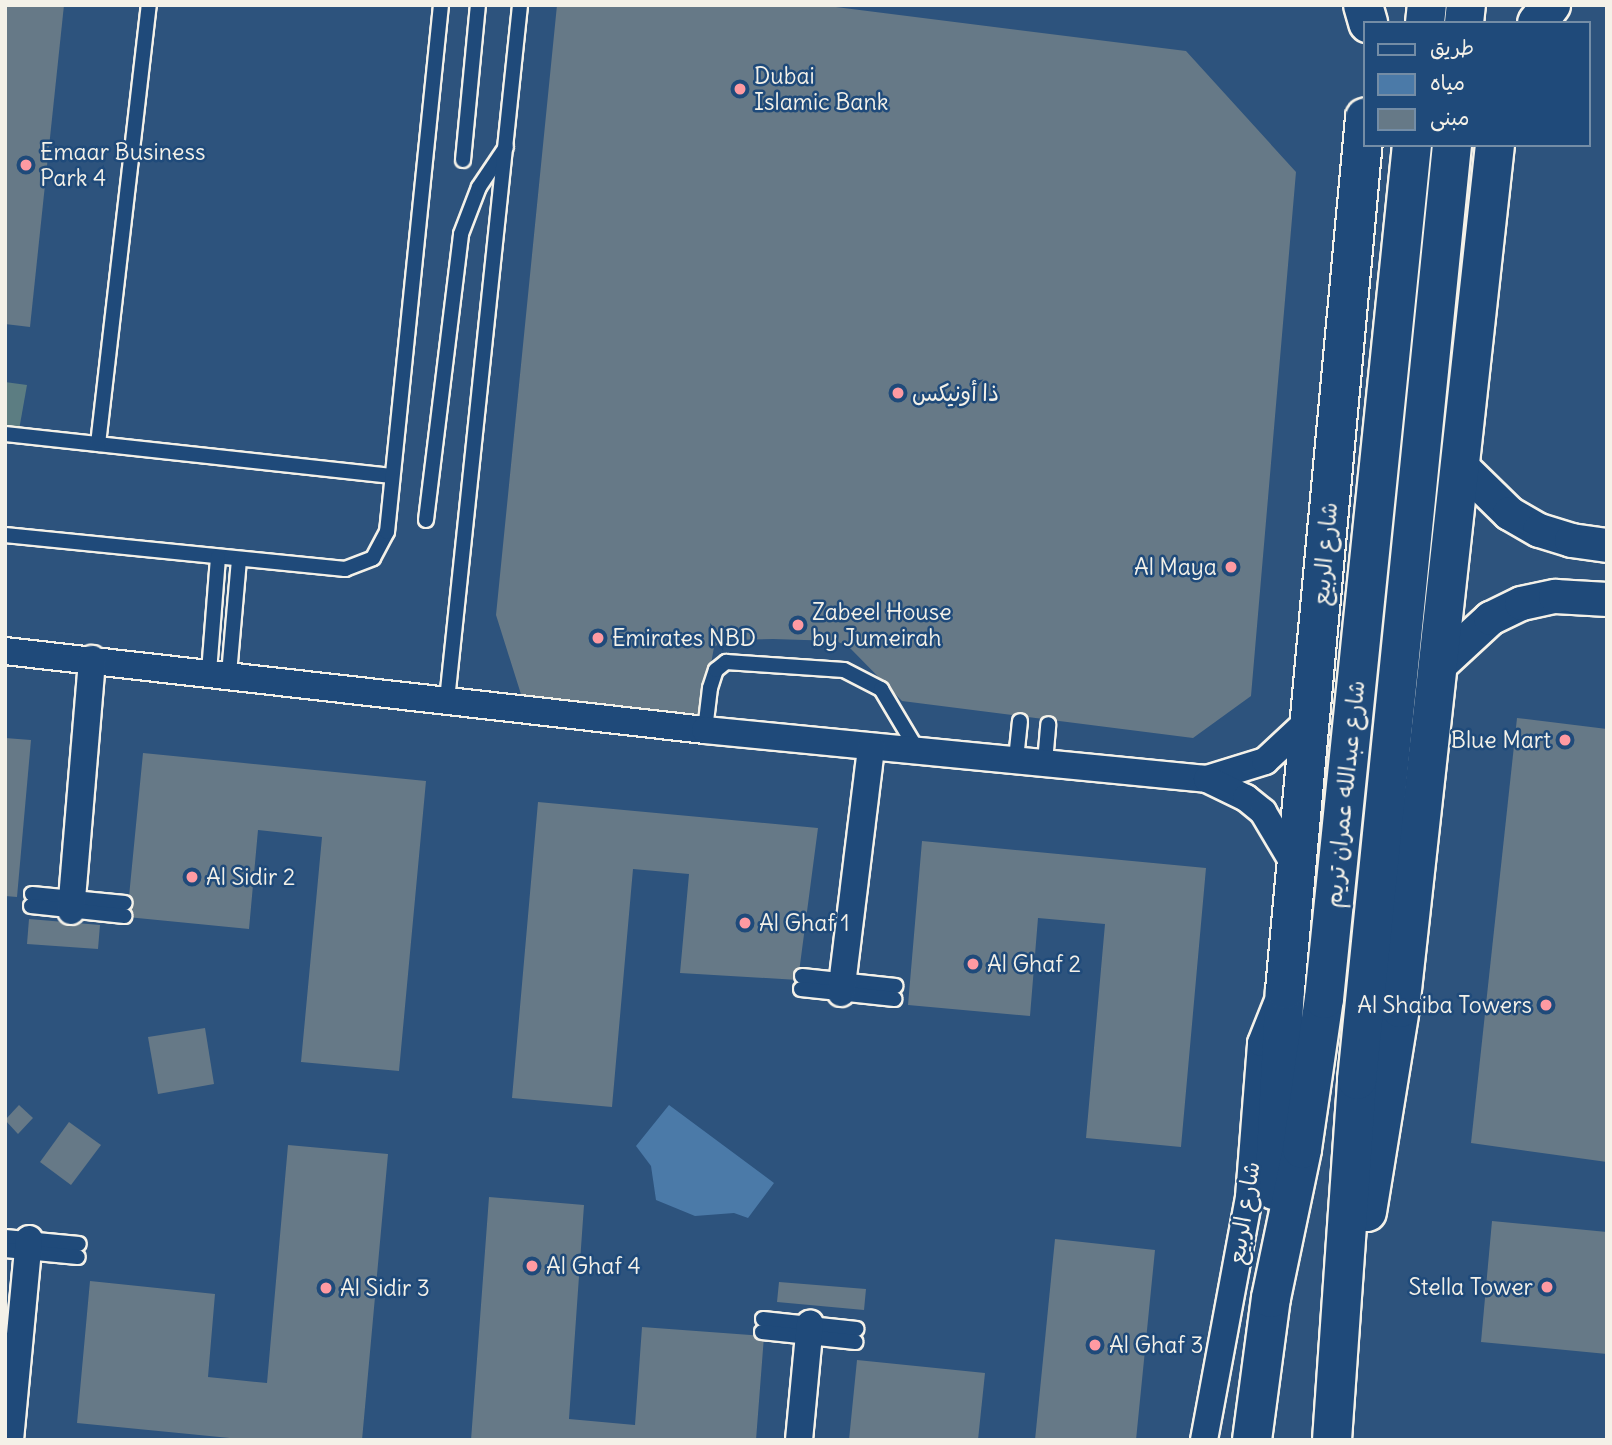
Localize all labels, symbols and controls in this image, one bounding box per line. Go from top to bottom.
legend [1364,21,1591,147]
text: طريق [1430,34,1474,61]
place label: Dubai Islamic Bank [754,62,889,116]
text: مياه [1430,69,1465,96]
marker: Dubai Islamic Bank [732,81,748,97]
text: مبنى [1430,104,1469,131]
place label: Emaar Business Park 4 [40,138,205,192]
marker: Emaar Business Park 4 [18,157,34,173]
place label: ذا أونيكس [912,379,999,407]
marker: ذا أونيكس [890,385,906,401]
street label: شارع الربيع [1307,501,1343,607]
place label: Al Maya [1134,553,1217,581]
marker: Al Maya [1223,559,1239,575]
place label: Zabeel House by Jumeirah [812,598,952,652]
marker: Zabeel House by Jumeirah [790,617,806,633]
place label: Emirates NBD [612,624,756,652]
marker: Emirates NBD [590,630,606,646]
street label: شارع عبدالله عمران تريم [1319,679,1371,909]
place label: Blue Mart [1451,726,1551,754]
marker: Blue Mart [1557,732,1573,748]
place label: Al Sidir 2 [206,863,295,891]
marker: Al Sidir 2 [184,869,200,885]
place label: Al Ghaf 1 [759,909,850,937]
marker: Al Ghaf 1 [737,915,753,931]
place label: Al Ghaf 2 [987,950,1081,978]
marker: Al Ghaf 2 [965,956,981,972]
place label: Al Shaiba Towers [1357,991,1532,1019]
marker: Al Shaiba Towers [1538,997,1554,1013]
street label: شارع الربيع [1222,1160,1266,1266]
place label: Al Ghaf 4 [546,1252,641,1280]
marker: Al Ghaf 4 [524,1258,540,1274]
place label: Stella Tower [1408,1273,1533,1301]
place label: Al Sidir 3 [340,1274,430,1302]
marker: Stella Tower [1539,1279,1555,1295]
marker: Al Sidir 3 [318,1280,334,1296]
place label: Al Ghaf 3 [1109,1331,1203,1359]
marker: Al Ghaf 3 [1087,1337,1103,1353]

